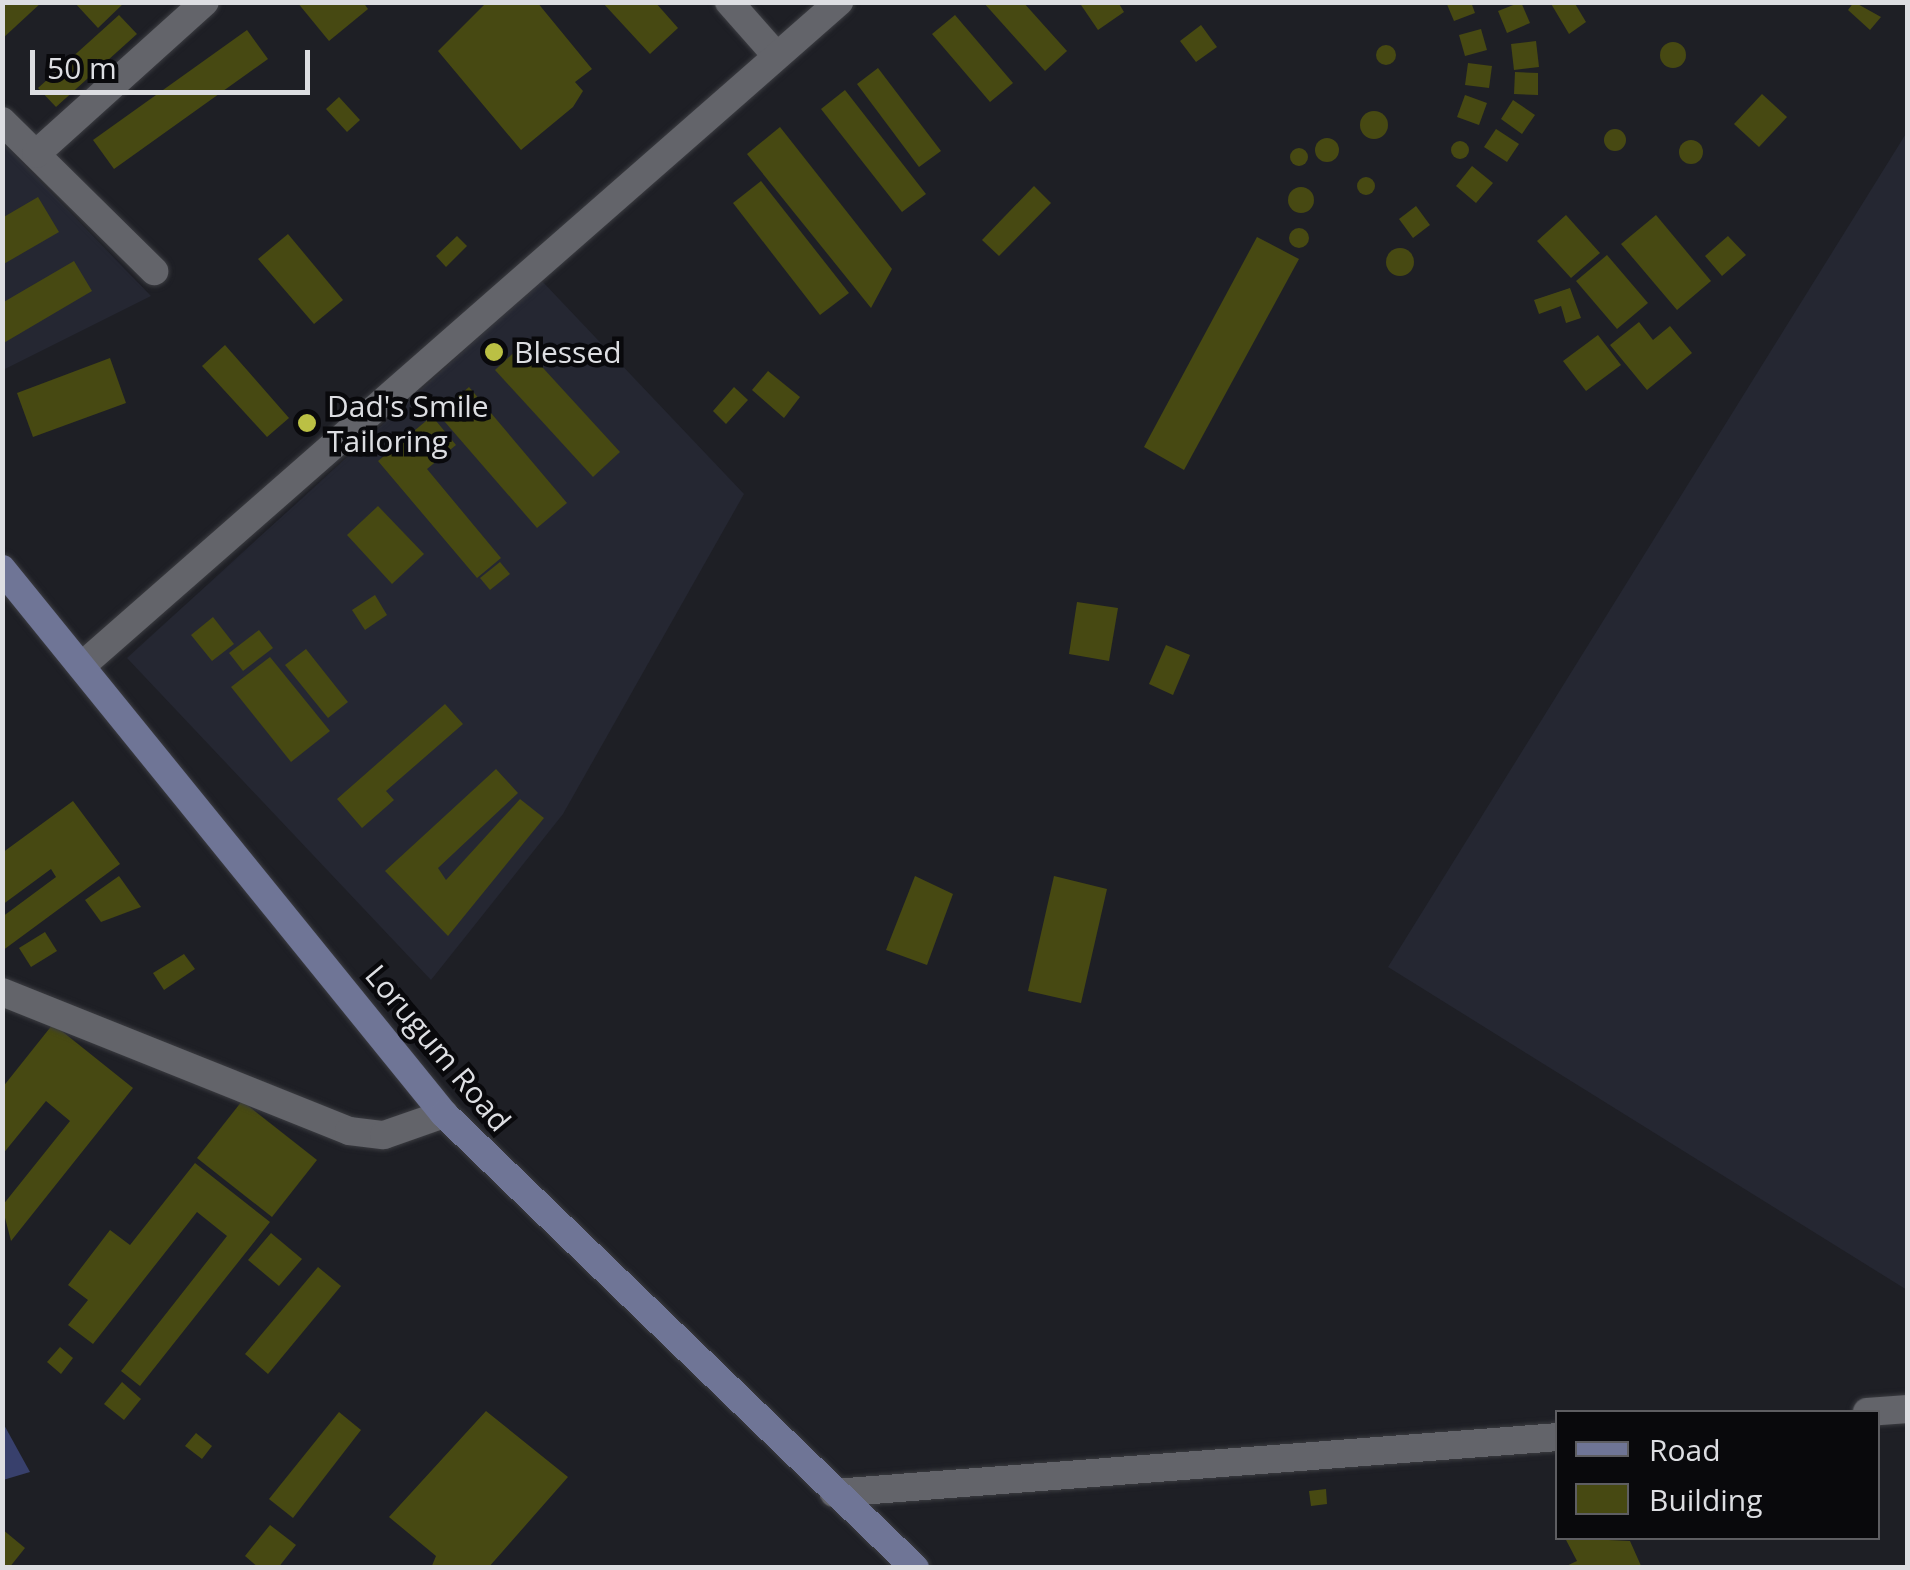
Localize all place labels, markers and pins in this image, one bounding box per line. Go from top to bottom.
place label: Blessed [514,334,622,370]
marker: Blessed [483,341,505,363]
place label: Dad's Smile Tailoring [327,388,489,458]
marker: Dad's Smile Tailoring [296,412,318,434]

